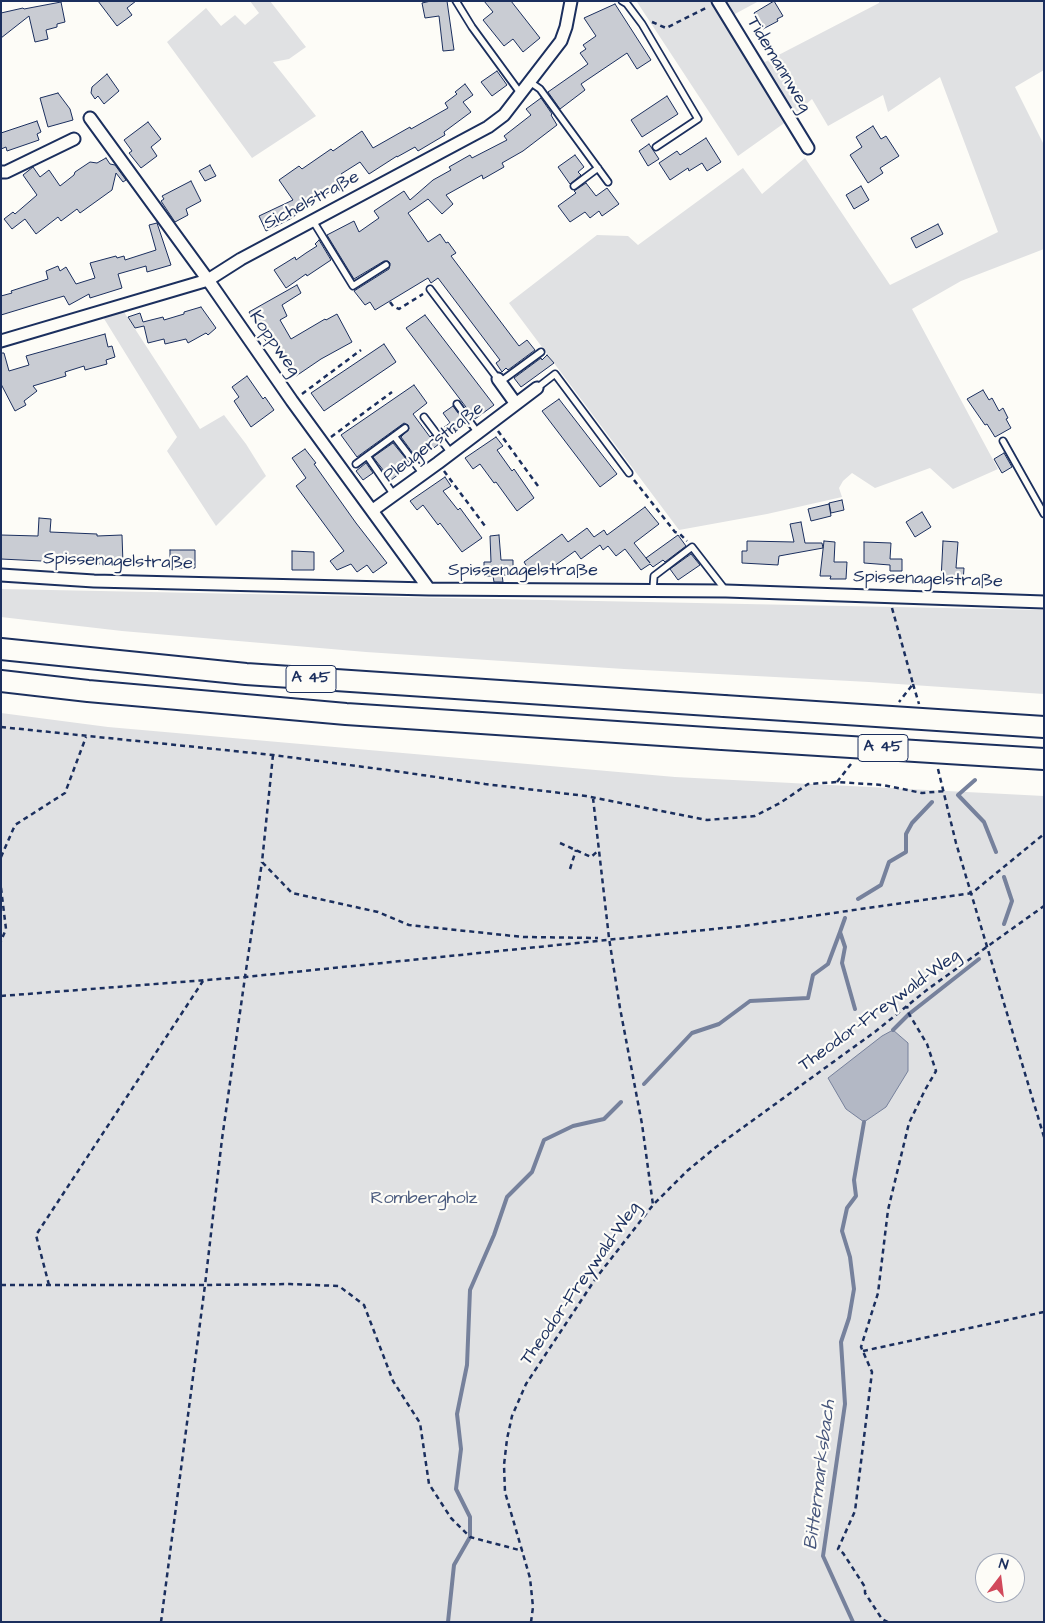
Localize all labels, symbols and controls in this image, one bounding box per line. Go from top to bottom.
street label: Tidemannweg [741,13,815,117]
street label: Sichelstraße [261,167,363,235]
street label: Koppweg [244,307,304,381]
street label: Pleugerstraße [380,398,488,488]
street label: Spissenagelstraße [43,549,193,575]
street label: Spissenagelstraße [448,560,598,582]
street label: Spissenagelstraße [853,567,1003,593]
road number: A 45 [286,666,336,692]
road number: A 45 [858,734,908,761]
street label: Theodor-Freywald-Weg [795,945,965,1077]
park label: Rombergholz [371,1188,477,1210]
street label: Theodor-Freywald-Weg [516,1198,646,1370]
water label: Bittermarksbach [801,1399,841,1551]
north arrow [975,1553,1025,1603]
text: N [997,1554,1010,1575]

